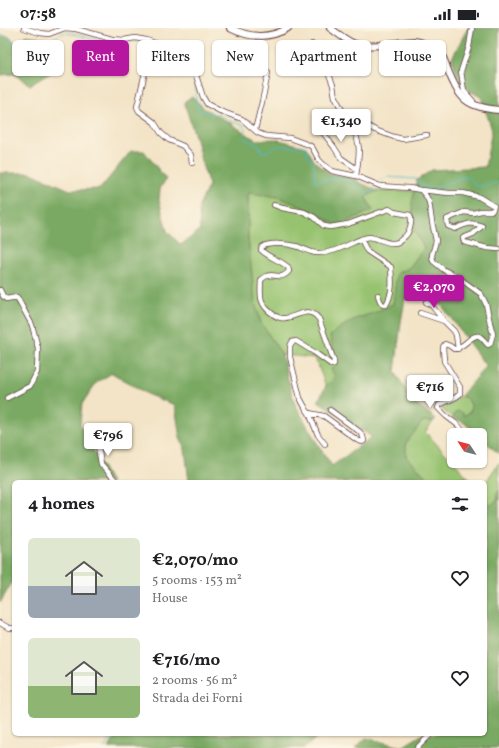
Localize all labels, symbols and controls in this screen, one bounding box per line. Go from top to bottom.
text: 07:58 [20,4,56,25]
chip: Buy [12,40,64,76]
chip: Rent [72,40,129,76]
chip: Filters [137,40,204,76]
chip: New [212,40,268,76]
chip: Apartment [276,40,371,76]
chip: House [379,40,446,76]
pin: €1,340 [308,109,374,143]
text: €1,340 [321,113,361,131]
pin: €2,070 [401,275,467,309]
text: €2,070 [413,279,455,297]
pin: €716 [406,375,454,409]
text: €716 [416,379,444,397]
pin: €796 [84,423,132,457]
text: €796 [93,427,123,445]
north arrow [447,428,487,468]
map controls [447,428,487,468]
text: 4 homes [28,493,95,516]
icon: filters [449,493,471,515]
text: €2,070/mo [152,549,238,572]
icon: home [60,554,108,602]
icon: heart [449,567,471,589]
text: 5 rooms · 153 m² [152,572,242,590]
text: House [152,590,188,608]
text: €716/mo [152,649,220,672]
icon: home [60,654,108,702]
icon: heart [449,667,471,689]
text: 2 rooms · 56 m² [152,672,237,690]
text: Strada dei Forni [152,690,243,708]

